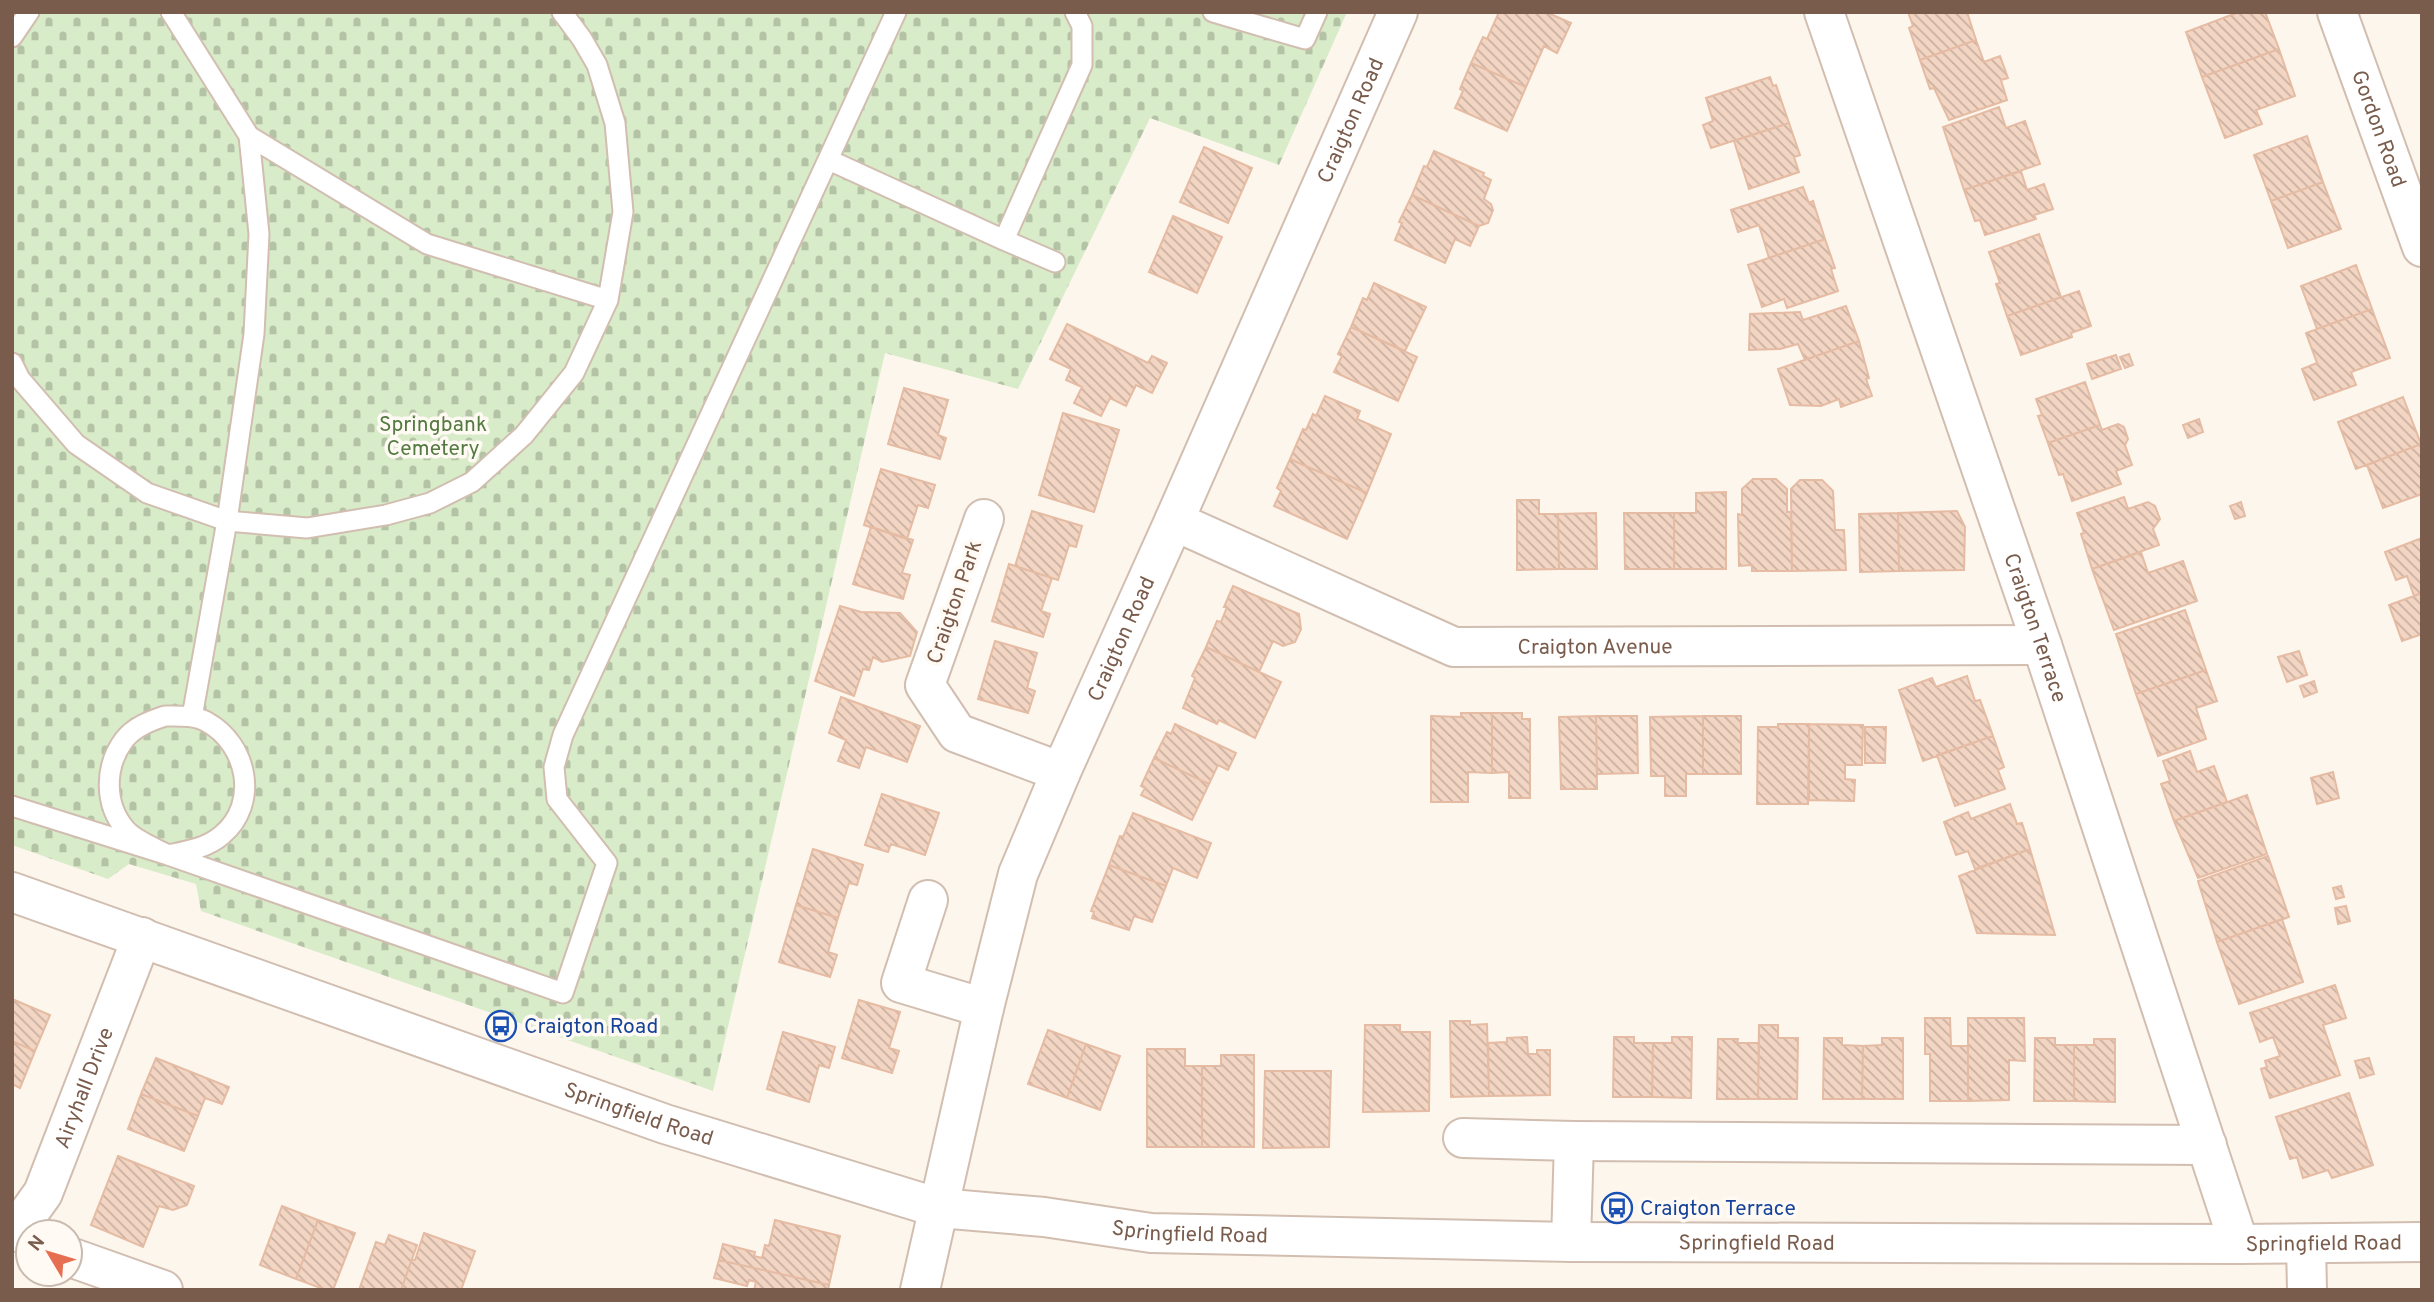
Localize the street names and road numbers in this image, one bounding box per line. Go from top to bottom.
street label: Craigton Road [1312,54,1391,188]
street label: Gordon Road [2344,67,2411,191]
street label: Craigton Park [922,537,989,668]
street label: Craigton Terrace [1996,550,2072,706]
street label: Craigton Road [1082,573,1162,706]
street label: Craigton Avenue [1517,634,1673,662]
street label: Airyhall Drive [49,1024,121,1153]
street label: Springfield Road [560,1077,716,1153]
street label: Springfield Road [1110,1215,1268,1251]
street label: Springfield Road [1679,1230,1835,1258]
street label: Springfield Road [2245,1230,2402,1259]

